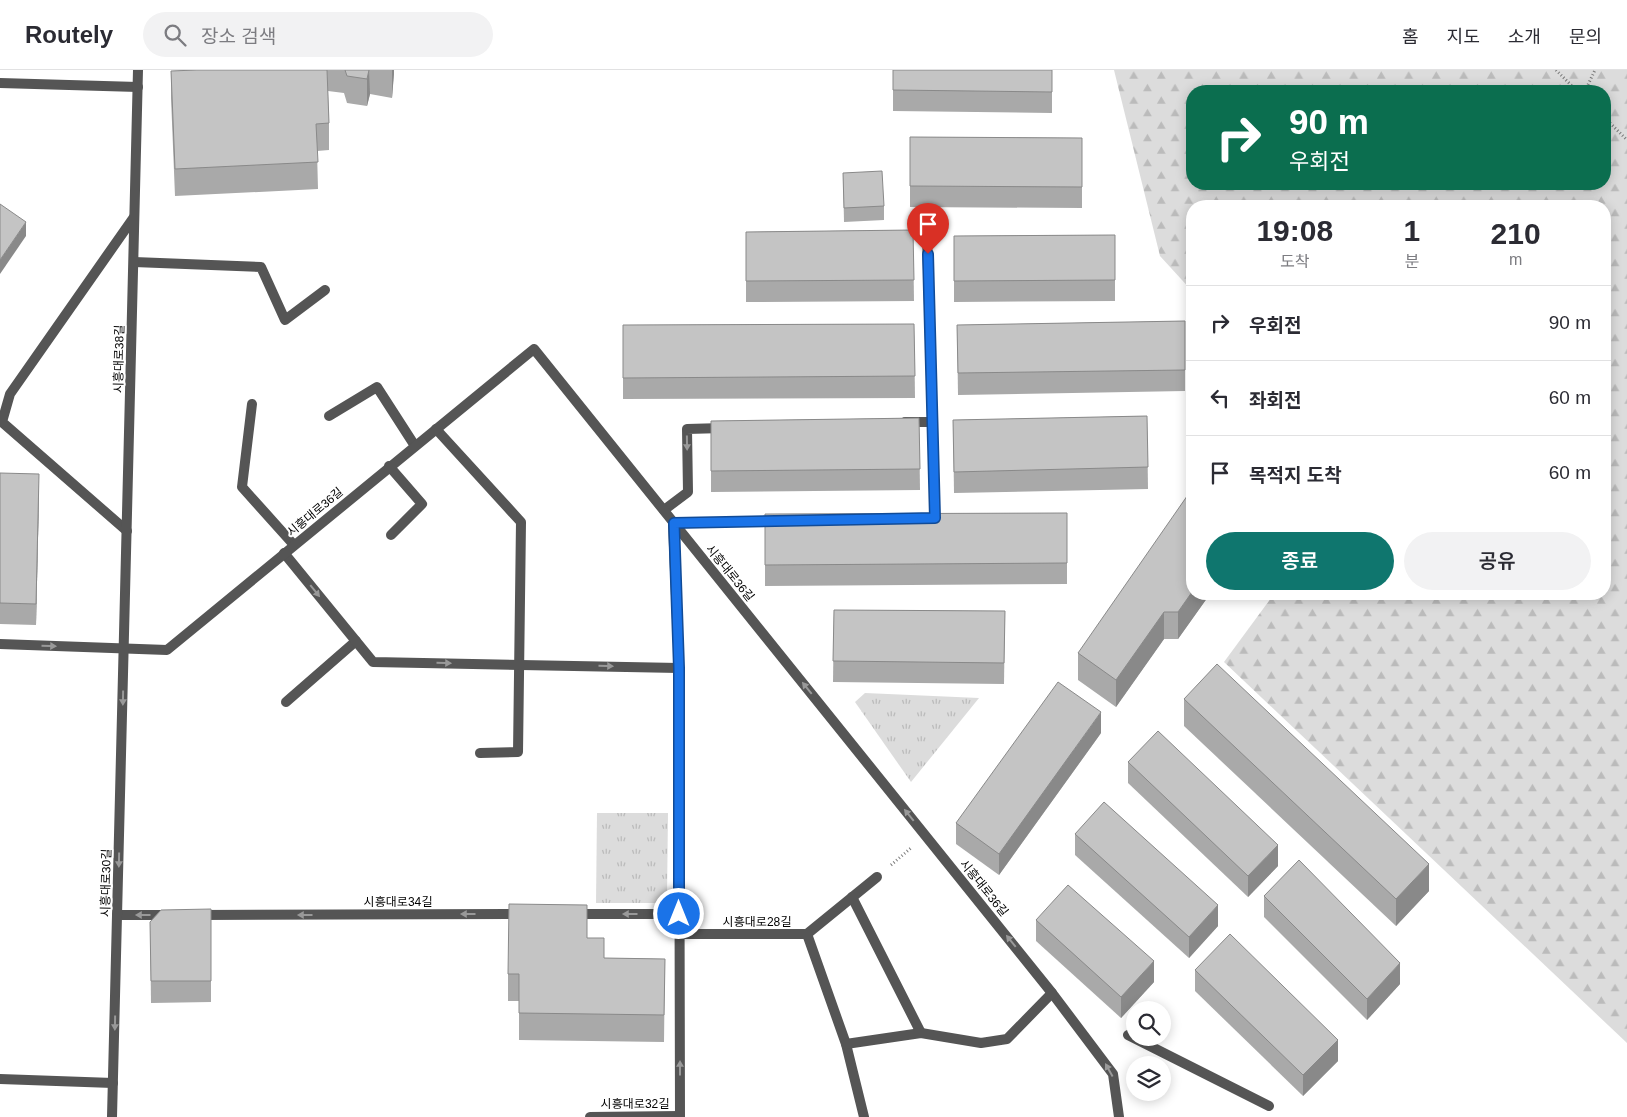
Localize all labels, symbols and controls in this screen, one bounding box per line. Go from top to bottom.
search box [143,12,493,57]
text: Routely [25,21,113,48]
icon: search [161,21,189,49]
text: 장소 검색 [201,26,276,47]
text: 홈 [1402,27,1419,47]
text: 지도 [1447,27,1480,47]
text: 소개 [1508,27,1541,47]
text: 문의 [1569,27,1602,47]
text: 90 m [1289,102,1369,141]
icon: right [1206,105,1271,170]
text: 우회전 [1289,149,1350,174]
pin [907,203,949,254]
icon: arrive [914,210,942,238]
text: 19:08 [1256,214,1333,247]
text: 1 [1403,214,1420,247]
text: 210 [1491,217,1541,250]
text: m [1509,251,1522,268]
text: 도착 [1280,253,1309,270]
text: 분 [1404,253,1419,270]
icon: right [1206,309,1234,337]
text: 90 m [1549,312,1591,333]
text: 우회전 [1249,315,1301,336]
street label: 시흥대로38길 [111,325,127,393]
icon: left [1206,384,1234,412]
text: 60 m [1549,387,1591,408]
text: 좌회전 [1249,390,1301,411]
one-way arrow [683,436,691,452]
icon: arrive [1206,459,1234,487]
text: 60 m [1549,462,1591,483]
text: 목적지 도착 [1249,465,1342,486]
street label: 시흥대로36길 [284,485,346,539]
button: 종료 [1206,532,1394,590]
button: 공유 [1404,532,1591,590]
street label: 시흥대로36길 [703,542,757,604]
one-way arrow [310,584,321,597]
one-way arrow [41,642,57,650]
one-way arrow [436,660,452,668]
one-way arrow [598,662,614,670]
one-way arrow [801,682,812,695]
one-way arrow [118,690,126,706]
one-way arrow [903,808,914,821]
street label: 시흥대로30길 [98,849,114,917]
one-way arrow [114,853,122,869]
street label: 시흥대로36길 [957,857,1011,919]
position arrow [652,887,704,939]
street label: 시흥대로34길 [364,895,432,909]
one-way arrow [460,910,476,918]
one-way arrow [622,910,638,918]
one-way arrow [135,911,151,919]
one-way arrow [297,911,313,919]
street label: 시흥대로28길 [723,915,791,929]
one-way arrow [1005,935,1016,948]
map controls [1126,1001,1171,1101]
button: search [1126,1001,1171,1046]
one-way arrow [111,1015,119,1031]
button: layers [1126,1056,1171,1101]
one-way arrow [676,1060,684,1076]
one-way arrow [1105,1063,1114,1076]
street label: 시흥대로32길 [601,1097,669,1111]

